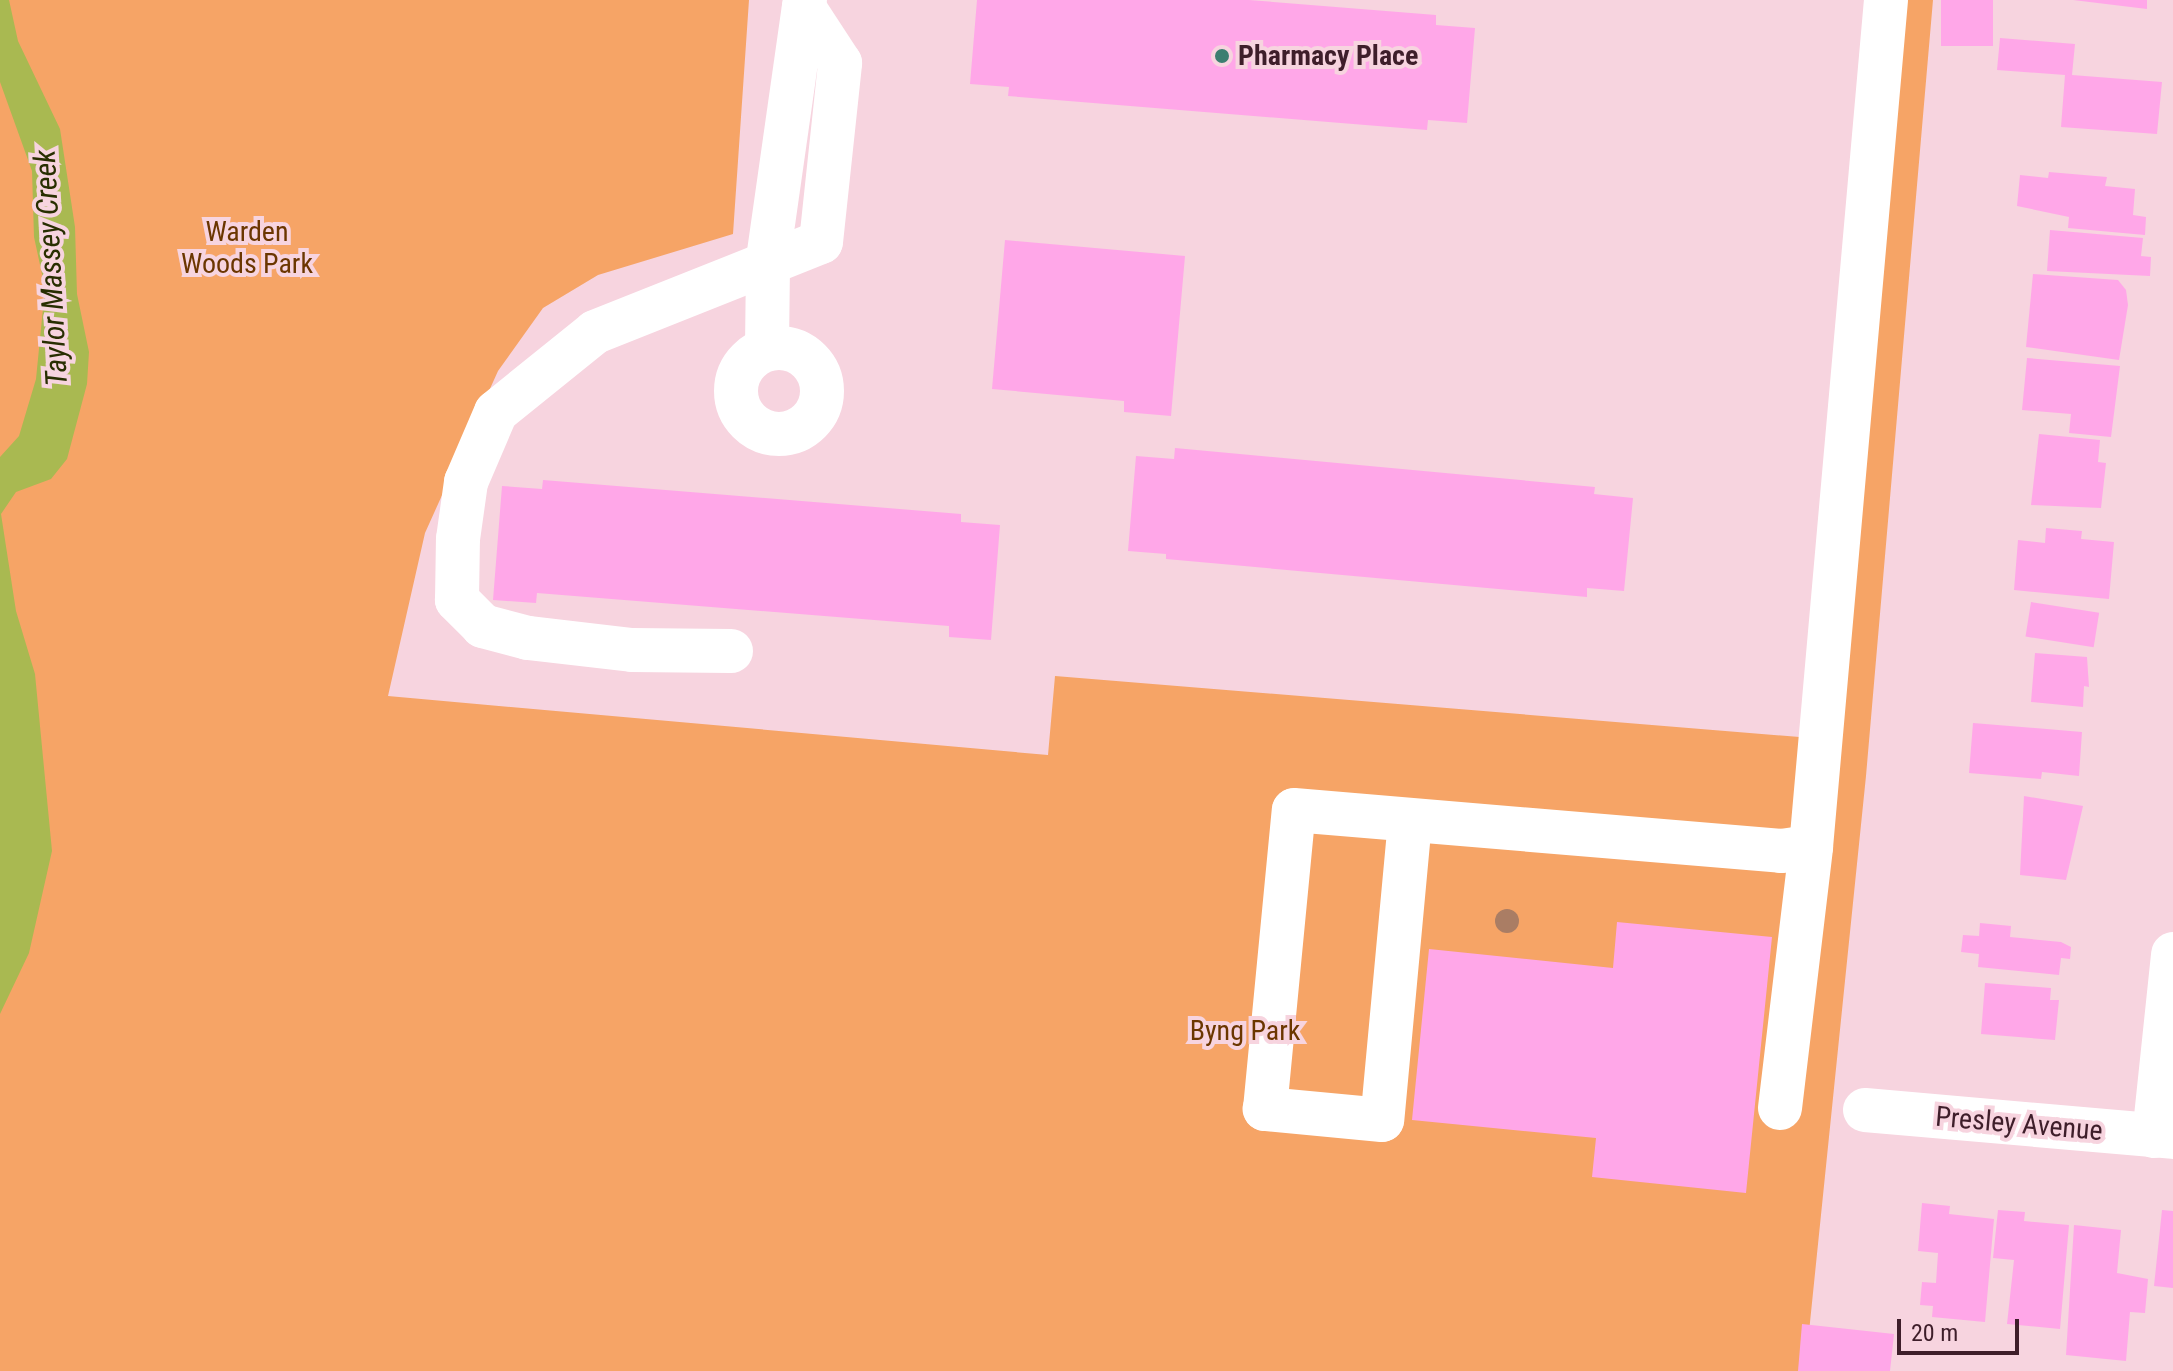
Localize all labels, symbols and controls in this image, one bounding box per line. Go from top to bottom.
place label: Pharmacy Place [1238,39,1418,73]
marker: Pharmacy Place [1213,47,1231,65]
water label: Taylor Massey Creek [27,149,75,387]
park label: Warden Woods Park [181,215,313,281]
park label: Byng Park [1190,1014,1300,1048]
street label: Presley Avenue [1934,1100,2104,1148]
scale bar [1901,1303,2023,1353]
text: 20 m [1911,1319,1958,1347]

